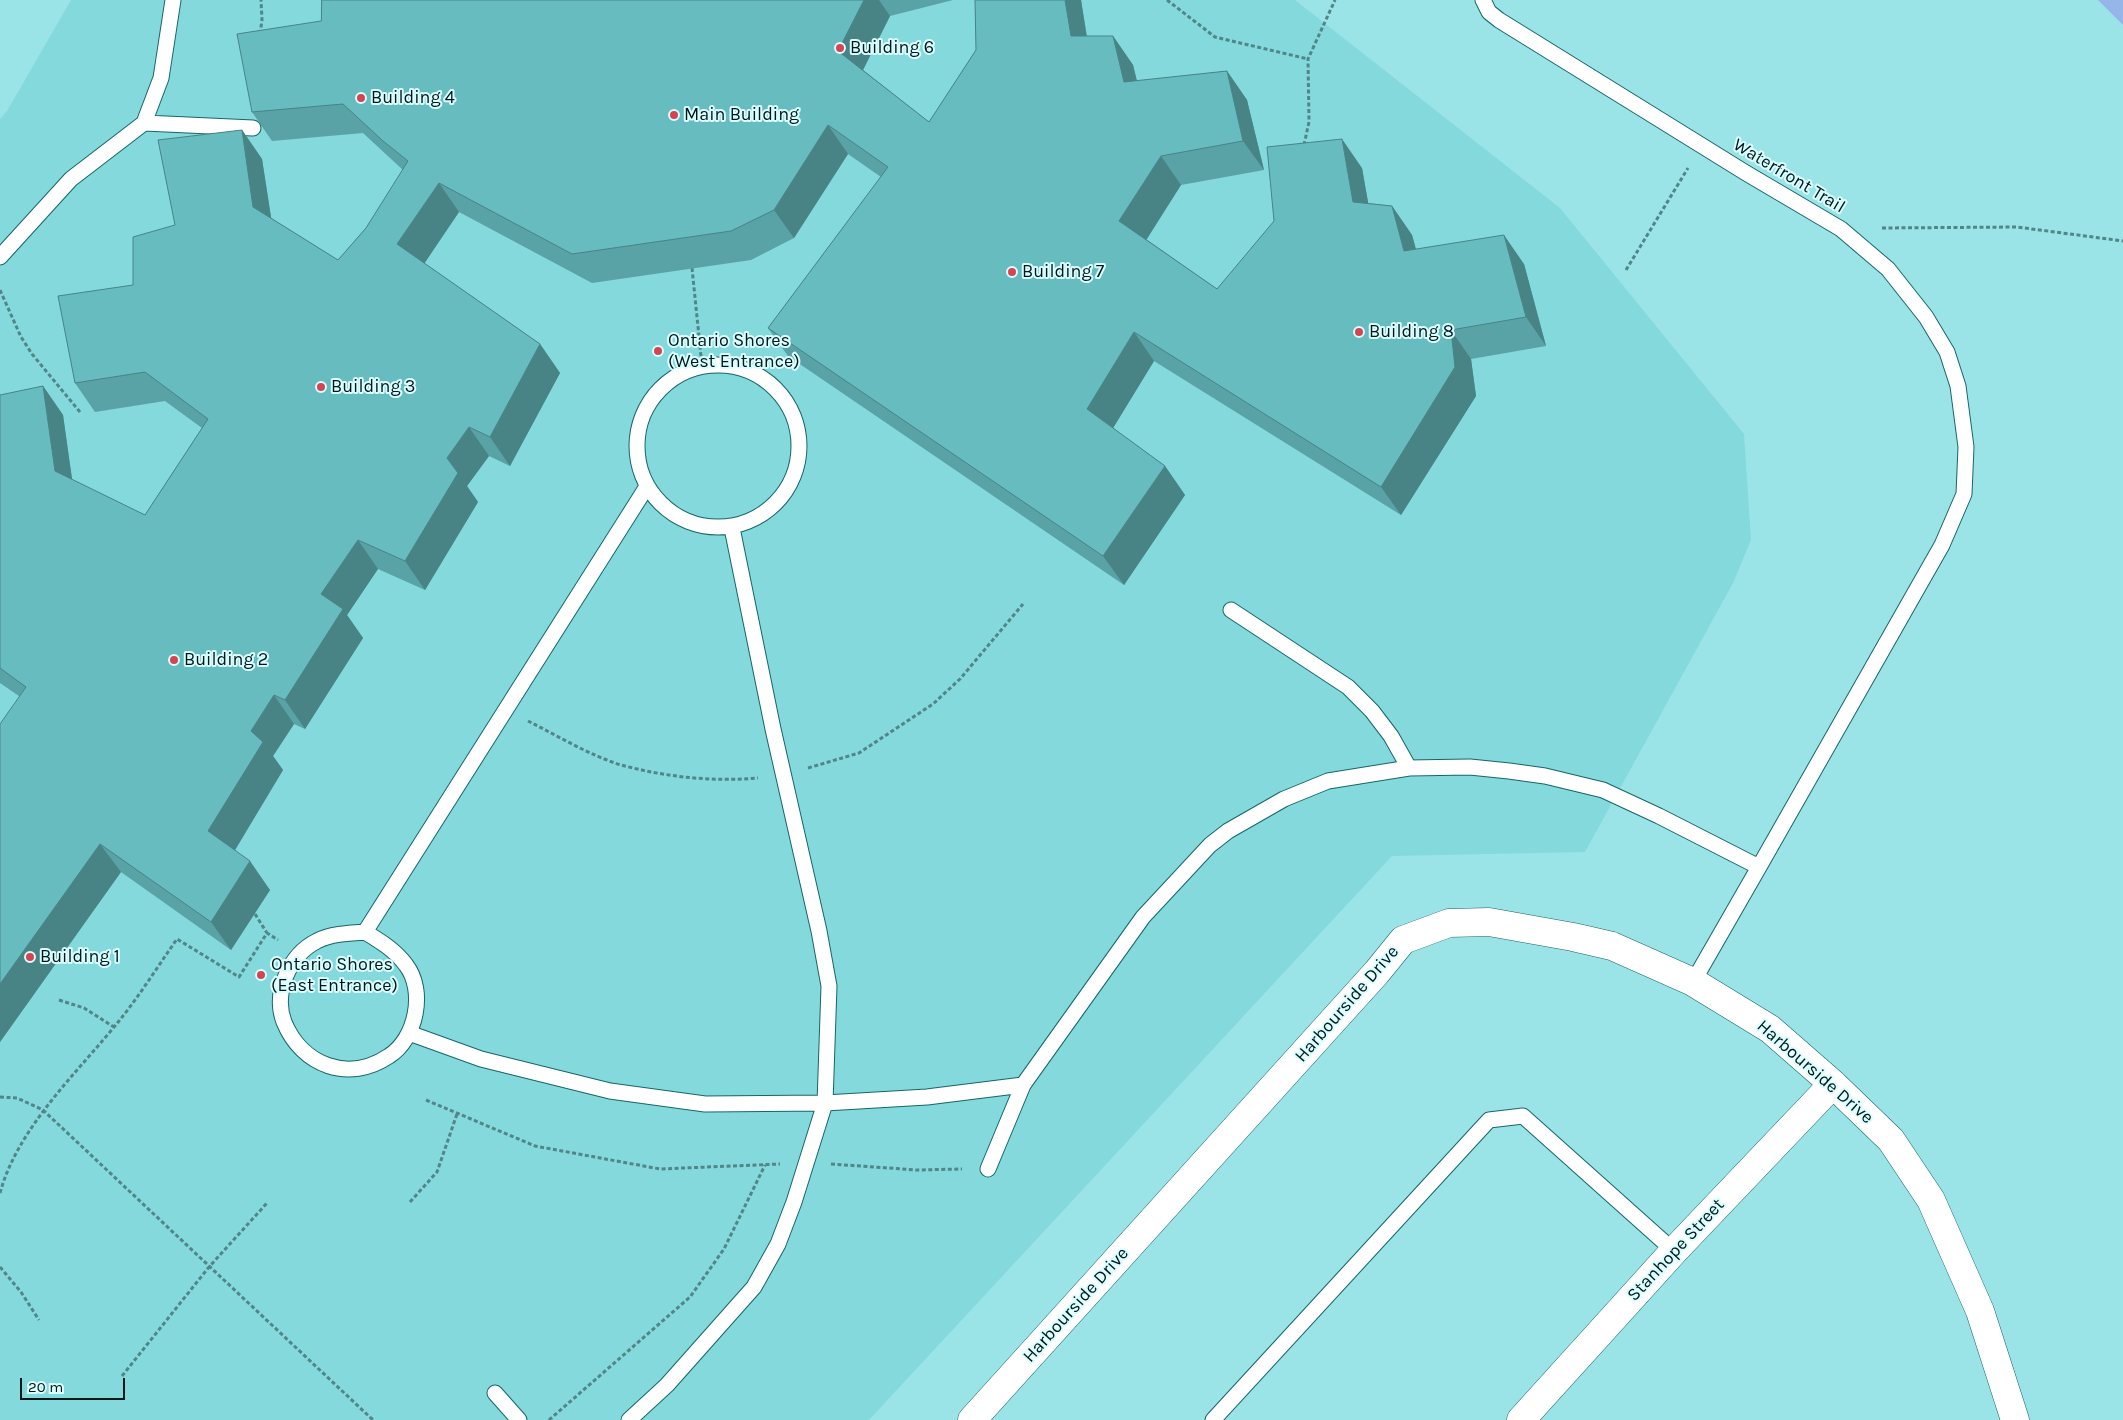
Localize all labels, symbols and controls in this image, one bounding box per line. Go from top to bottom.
place label: Building 6 [850,37,934,59]
marker: Building 6 [834,42,846,54]
place label: Building 4 [371,87,455,109]
marker: Building 4 [355,92,367,104]
place label: Main Building [684,104,799,126]
marker: Main Building [668,109,680,121]
street label: Waterfront Trail [1729,134,1849,218]
place label: Building 7 [1022,261,1104,283]
marker: Building 7 [1006,266,1018,278]
place label: Building 8 [1369,321,1454,343]
marker: Building 8 [1353,326,1365,338]
place label: Ontario Shores (West Entrance) [668,330,800,372]
marker: Ontario Shores (West Entrance) [652,345,664,357]
place label: Building 3 [331,376,415,398]
marker: Building 3 [315,381,327,393]
place label: Building 2 [184,649,268,671]
marker: Building 2 [168,654,180,666]
street label: Harbourside Drive [1290,941,1404,1067]
place label: Building 1 [40,946,120,968]
marker: Building 1 [24,951,36,963]
place label: Ontario Shores (East Entrance) [271,954,398,996]
marker: Ontario Shores (East Entrance) [255,969,267,981]
street label: Harbourside Drive [1752,1015,1878,1129]
street label: Stanhope Street [1623,1194,1729,1306]
street label: Harbourside Drive [1019,1243,1133,1367]
scale bar [22,1368,128,1400]
text: 20 m [28,1378,63,1396]

